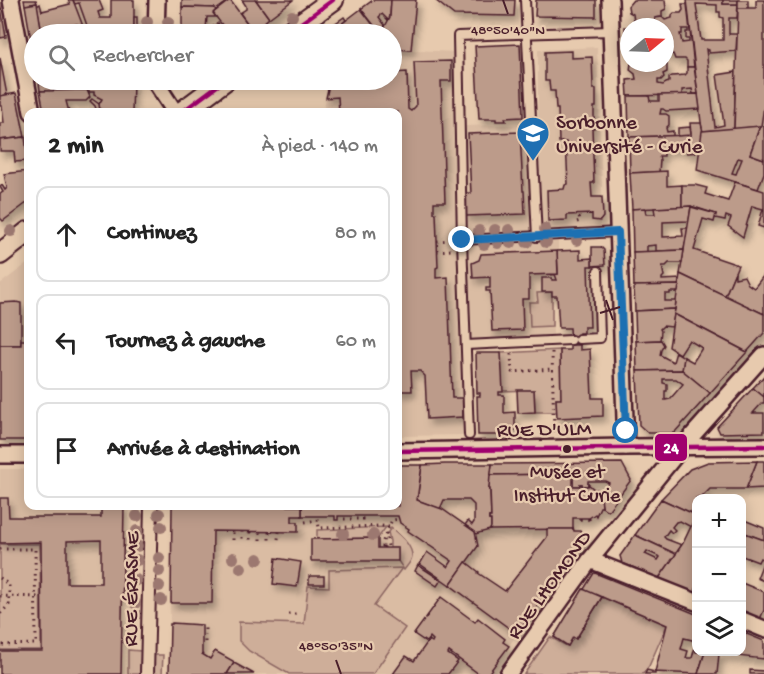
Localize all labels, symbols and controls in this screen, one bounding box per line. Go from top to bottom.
north arrow [620,18,674,72]
text: 48°50'40"N [471,22,545,40]
search box [24,24,402,90]
icon: search [45,41,78,74]
text: Rechercher [93,44,193,70]
place label: Sorbonne Université - Curie [556,112,704,161]
school or university icon: Sorbonne Université - Curie [515,115,551,162]
text: 2 min [48,132,103,163]
text: À pied · 140 m [262,136,378,159]
icon: ahead [50,218,83,251]
text: Continuez [107,221,196,247]
text: 80 m [335,223,376,246]
route end [448,226,474,252]
icon: left [50,326,83,359]
text: Tournez à gauche [107,329,265,355]
text: 60 m [336,331,376,354]
route start [612,417,638,443]
street label: RUE D'ULM [497,418,592,445]
line badge: 24 [654,433,688,462]
icon: arrive [50,434,83,467]
text: Arrivée à destination [107,437,300,463]
text: 24 [663,441,679,460]
marker: Musée et Institut Curie [561,443,573,455]
place label: Musée et Institut Curie [514,462,621,509]
map controls [692,494,746,656]
button: + [692,494,746,548]
street label: RUE LHOMOND [503,527,599,645]
street label: RUE ÉRASME [120,530,147,647]
button: − [692,548,746,602]
button: layers [692,602,746,656]
text: 48°50'35"N [299,638,373,656]

